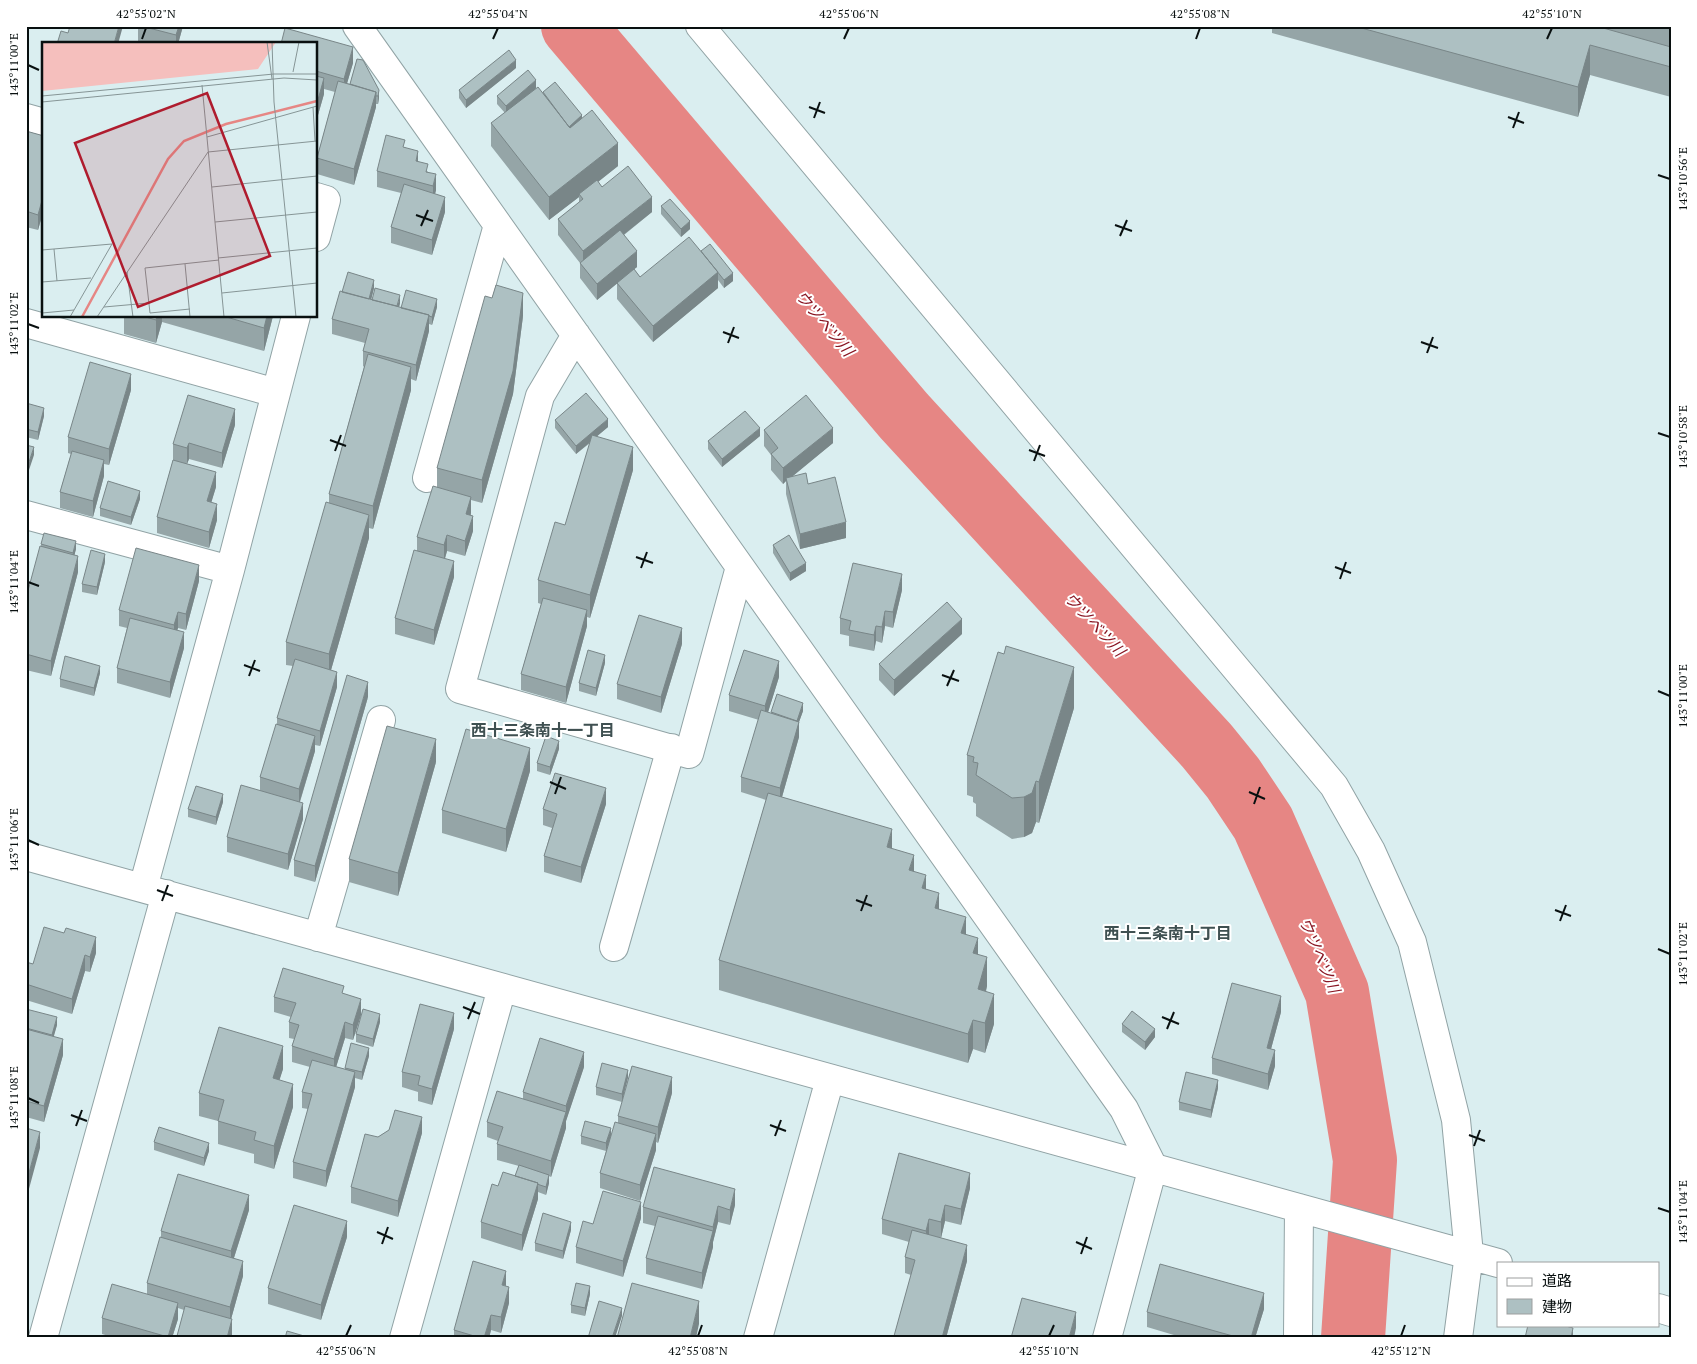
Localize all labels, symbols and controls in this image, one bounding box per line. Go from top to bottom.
text: 42°55'02"N [116,6,176,21]
text: 42°55'04"N [468,6,528,21]
text: 42°55'06"N [819,6,879,21]
text: 42°55'08"N [1170,6,1230,21]
text: 42°55'10"N [1522,6,1582,21]
text: 143°11'00"E [6,33,21,97]
inset map [42,42,318,318]
text: 143°10'56"E [1675,147,1690,211]
water label: ウツベツ川 [791,285,860,362]
text: 143°11'02"E [6,292,21,356]
text: 143°10'58"E [1675,405,1690,469]
text: 143°11'04"E [6,550,21,614]
water label: ウツベツ川 [1060,587,1132,662]
text: 143°11'00"E [1675,664,1690,728]
district label: 西十三条南十一丁目 [471,719,615,741]
text: 143°11'06"E [6,808,21,872]
water label: ウツベツ川 [1294,914,1347,998]
district label: 西十三条南十丁目 [1104,922,1232,944]
text: 143°11'02"E [1675,922,1690,986]
text: 143°11'08"E [6,1066,21,1130]
text: 143°11'04"E [1675,1180,1690,1244]
legend [1497,1262,1660,1326]
text: 道路 [1542,1270,1572,1290]
text: 建物 [1542,1296,1572,1316]
text: 42°55'06"N [316,1343,376,1358]
text: 42°55'08"N [668,1343,728,1358]
text: 42°55'10"N [1019,1343,1079,1358]
text: 42°55'12"N [1371,1343,1431,1358]

